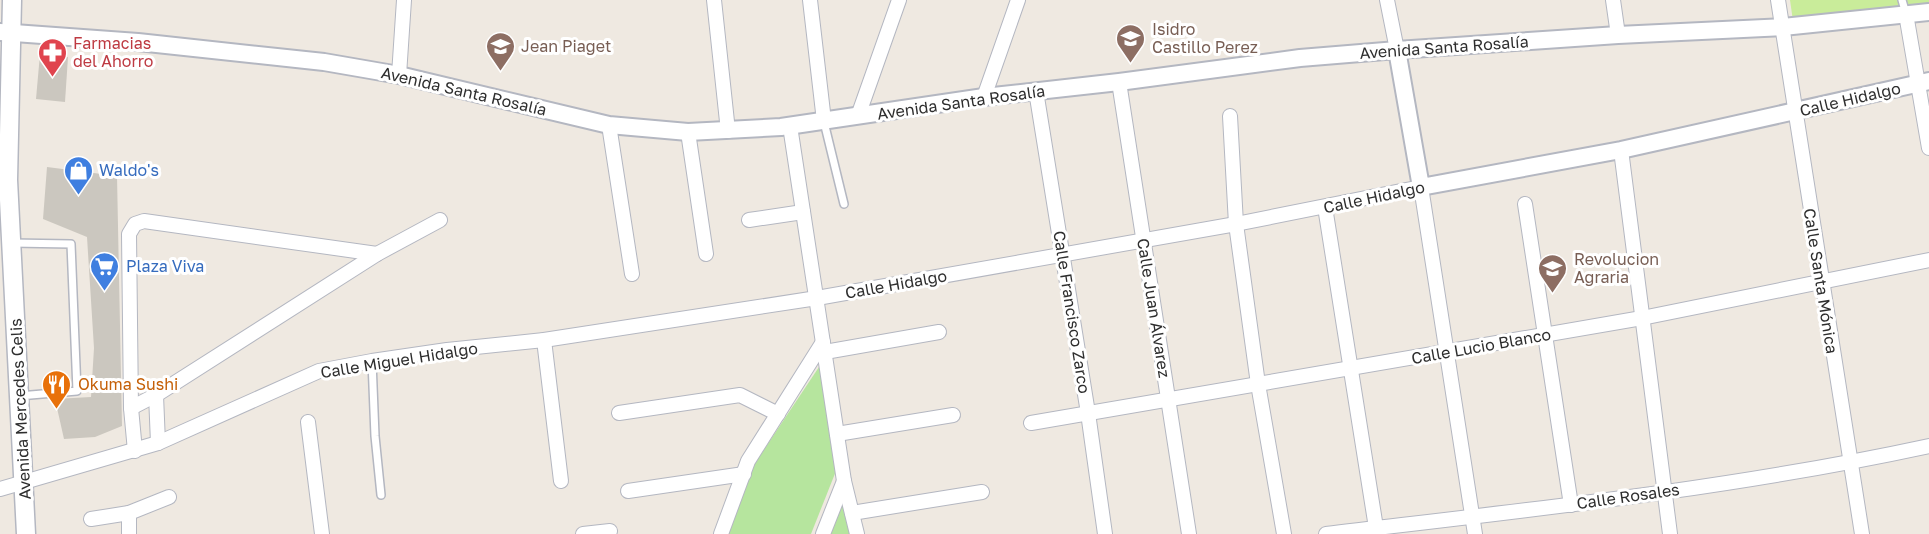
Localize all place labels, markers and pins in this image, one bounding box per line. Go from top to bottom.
place label: Isidro Castillo Perez [1152,19,1258,57]
school or university icon: Isidro Castillo Perez [1115,22,1147,64]
school or university icon: Jean Piaget [484,30,516,72]
place label: Farmacias del Ahorro [73,33,153,71]
pharmacy icon: Farmacias del Ahorro [36,36,68,78]
place label: Jean Piaget [521,36,611,56]
shop icon: Waldo's [62,154,94,196]
place label: Waldo's [99,160,159,180]
place label: Revolucion Agraria [1574,249,1659,287]
supermarket icon: Plaza Viva [89,250,121,292]
school or university icon: Revolucion Agraria [1537,252,1569,294]
place label: Plaza Viva [126,256,204,276]
restaurant icon: Okuma Sushi [41,368,73,410]
place label: Okuma Sushi [78,374,178,394]

